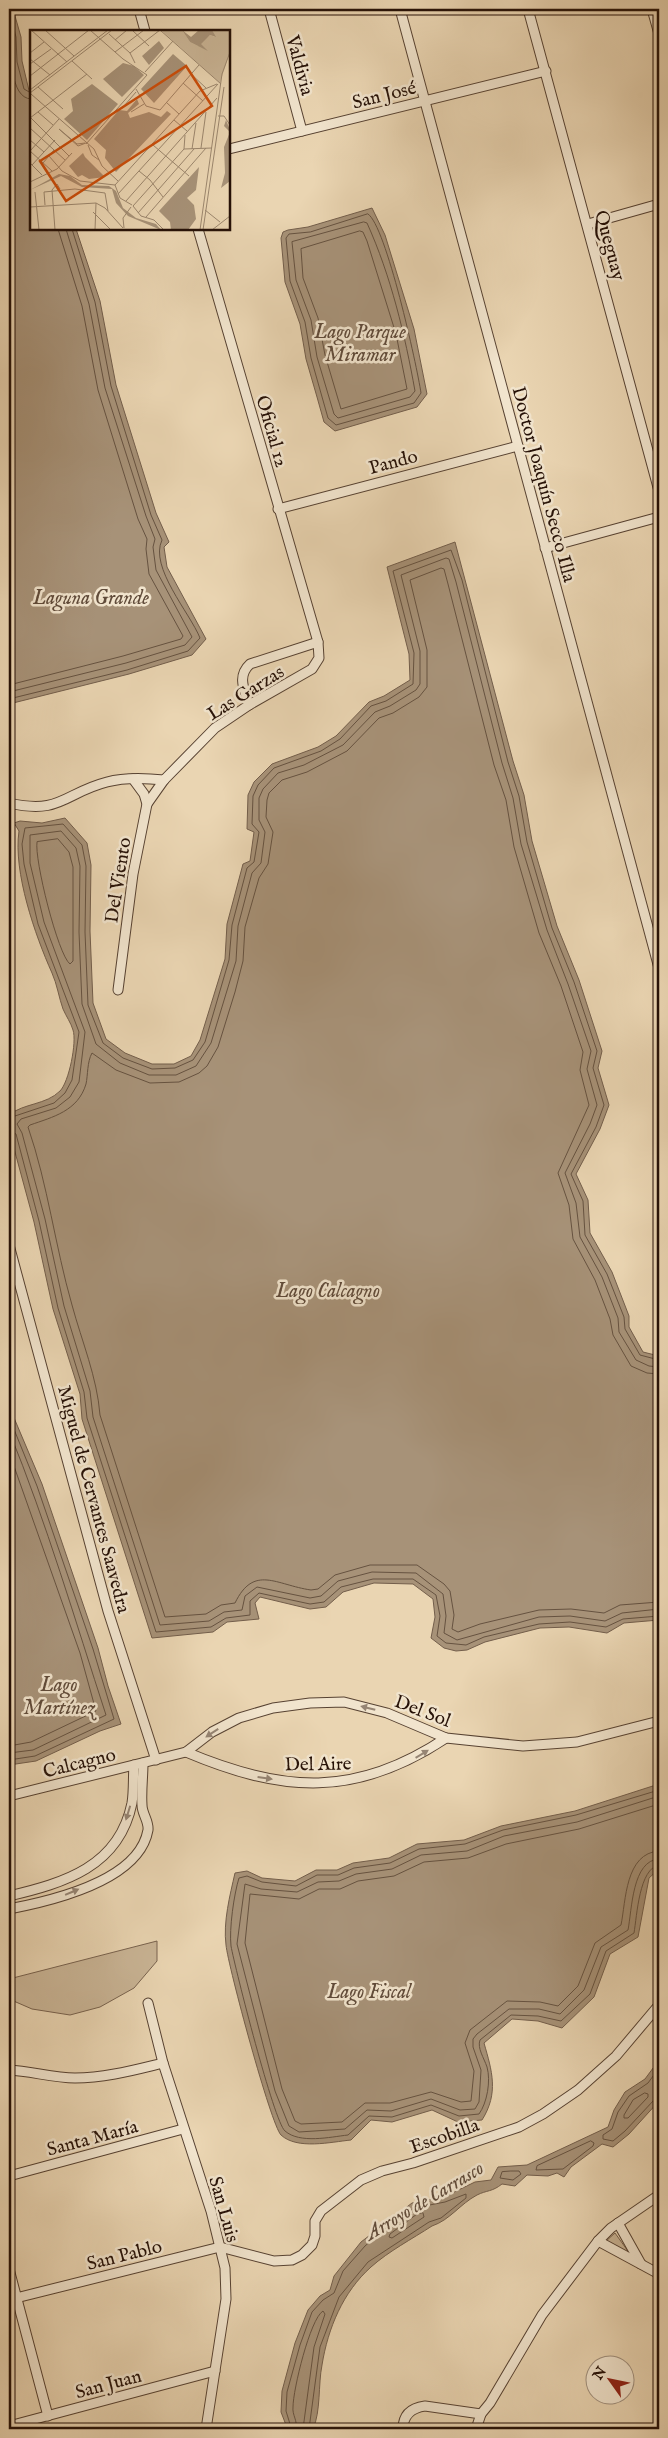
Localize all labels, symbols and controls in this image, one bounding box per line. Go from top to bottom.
inset map [30,30,230,230]
street label: Valdivia [279,32,319,99]
street label: San José [350,76,419,115]
street label: Queguay [588,208,630,284]
water label: Lago Parque Miramar [313,320,406,368]
street label: Doctor Joaquín Secco Illa [505,384,581,586]
street label: Oficial 12 [249,393,293,470]
street label: Pando [366,445,421,481]
water label: Laguna Grande [32,586,149,612]
street label: Las Garzas [203,661,289,727]
street label: Del Viento [100,836,138,925]
water label: Lago Calcagno [275,1279,380,1305]
street label: Miguel de Cervantes Saavedra [51,1383,135,1617]
water label: Lago Martínez [23,1673,97,1721]
street label: Del Sol [391,1690,455,1734]
one-way arrow [361,1704,376,1712]
one-way arrow [205,1728,219,1738]
street label: Calcagno [41,1743,118,1785]
one-way arrow [415,1749,428,1758]
street label: Del Aire [284,1752,352,1778]
one-way arrow [258,1775,274,1783]
one-way arrow [124,1806,132,1821]
one-way arrow [65,1888,79,1896]
water label: Lago Fiscal [326,1980,413,2006]
street label: Escobilla [407,2114,483,2160]
street label: Santa María [44,2115,141,2163]
water label: Arroyo de Carrasco [359,2156,489,2248]
street label: San Luis [202,2174,244,2245]
street label: San Pablo [84,2235,165,2277]
north arrow [586,2356,636,2406]
text: N [589,2363,611,2384]
street label: San Juan [73,2365,144,2405]

